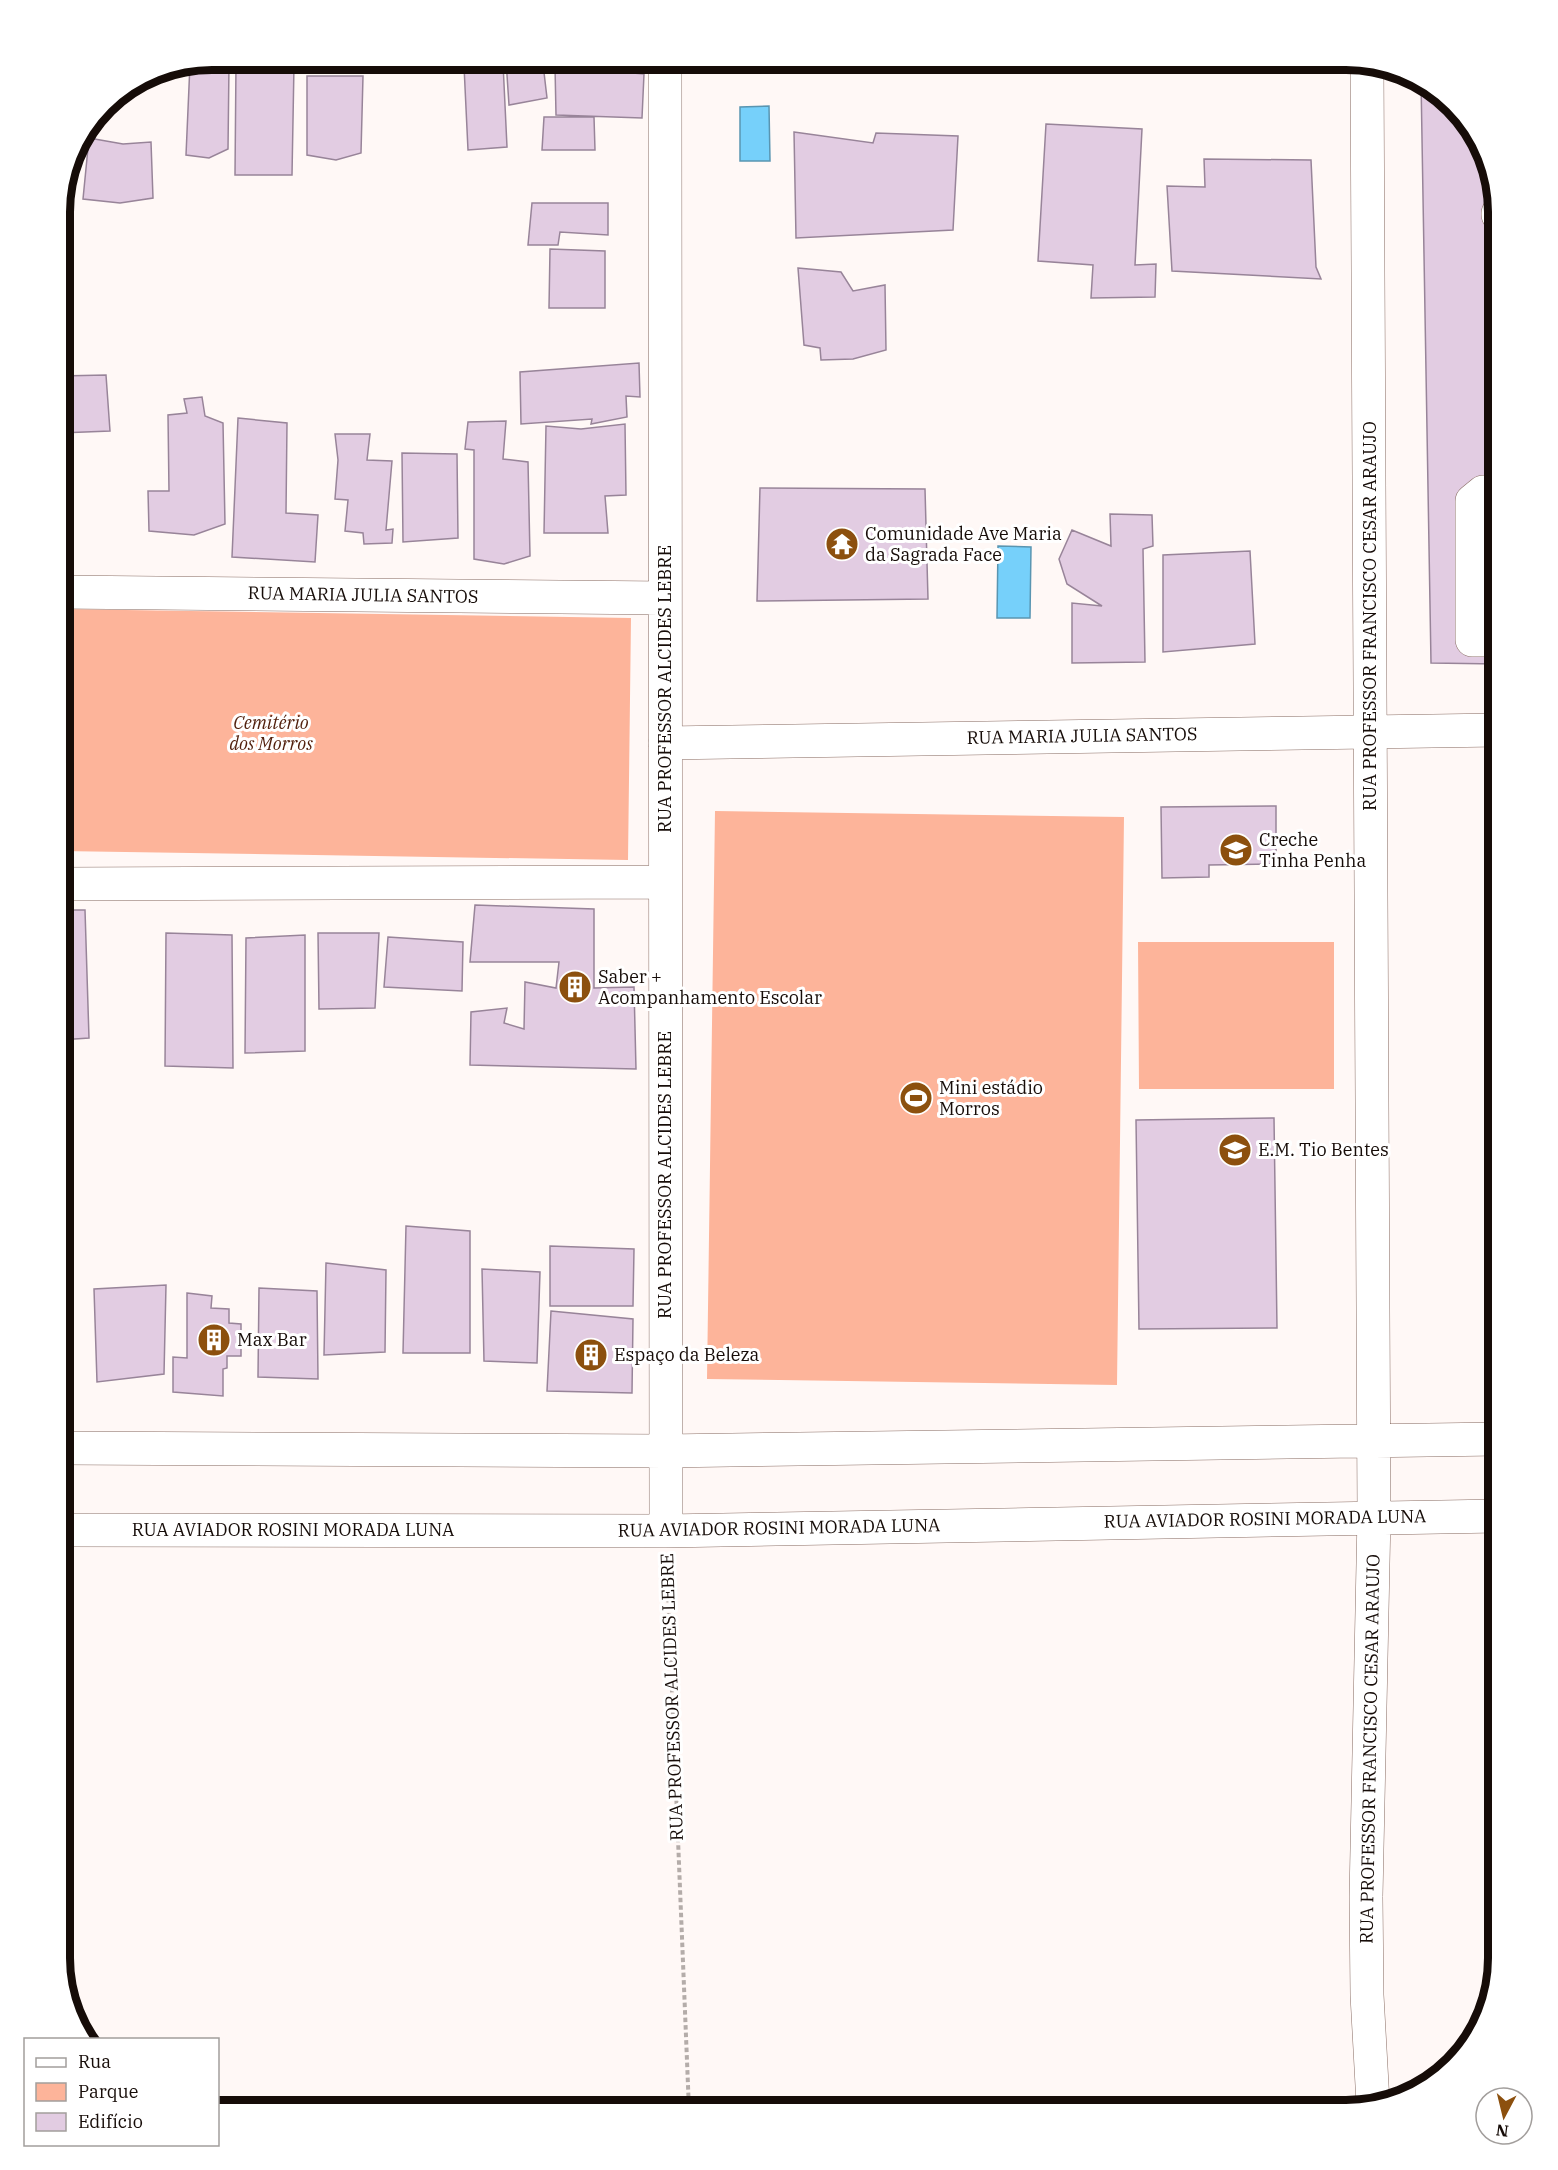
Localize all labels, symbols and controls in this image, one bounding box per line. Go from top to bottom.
street label: RUA PROFESSOR FRANCISCO CESAR ARAUJO [1358,421,1381,811]
place label: Comunidade Ave Maria da Sagrada Face [865,522,1062,566]
temple icon: Comunidade Ave Maria da Sagrada Face [824,526,860,562]
street label: RUA PROFESSOR ALCIDES LEBRE [653,545,676,833]
street label: RUA MARIA JULIA SANTOS [247,581,479,608]
park label: Cemitério dos Morros [229,711,313,755]
street label: RUA MARIA JULIA SANTOS [966,722,1198,749]
place label: Creche Tinha Penha [1259,828,1366,872]
school or university icon: Creche Tinha Penha [1218,832,1254,868]
place label: Saber + Acompanhamento Escolar [598,965,822,1009]
building icon: Saber + Acompanhamento Escolar [557,969,593,1005]
street label: RUA PROFESSOR ALCIDES LEBRE [653,1031,676,1319]
place label: Mini estádio Morros [939,1076,1043,1120]
sports icon: Mini estádio Morros [898,1080,934,1116]
school or university icon: E.M. Tio Bentes [1217,1132,1253,1168]
place label: E.M. Tio Bentes [1258,1138,1389,1161]
building icon: Max Bar [196,1322,232,1358]
place label: Max Bar [237,1328,307,1351]
building icon: Espaço da Beleza [573,1337,609,1373]
place label: Espaço da Beleza [614,1343,760,1366]
street label: RUA AVIADOR ROSINI MORADA LUNA [1103,1504,1427,1533]
street label: RUA AVIADOR ROSINI MORADA LUNA [617,1513,941,1542]
street label: RUA AVIADOR ROSINI MORADA LUNA [132,1518,455,1541]
street label: RUA PROFESSOR ALCIDES LEBRE [655,1553,688,1841]
street label: RUA PROFESSOR FRANCISCO CESAR ARAUJO [1355,1554,1384,1944]
legend [24,2038,219,2146]
text: Rua [78,2050,111,2073]
text: Parque [78,2080,138,2103]
north arrow [1474,2086,1534,2146]
text: Edifício [78,2110,143,2133]
text: N [1495,2120,1510,2142]

